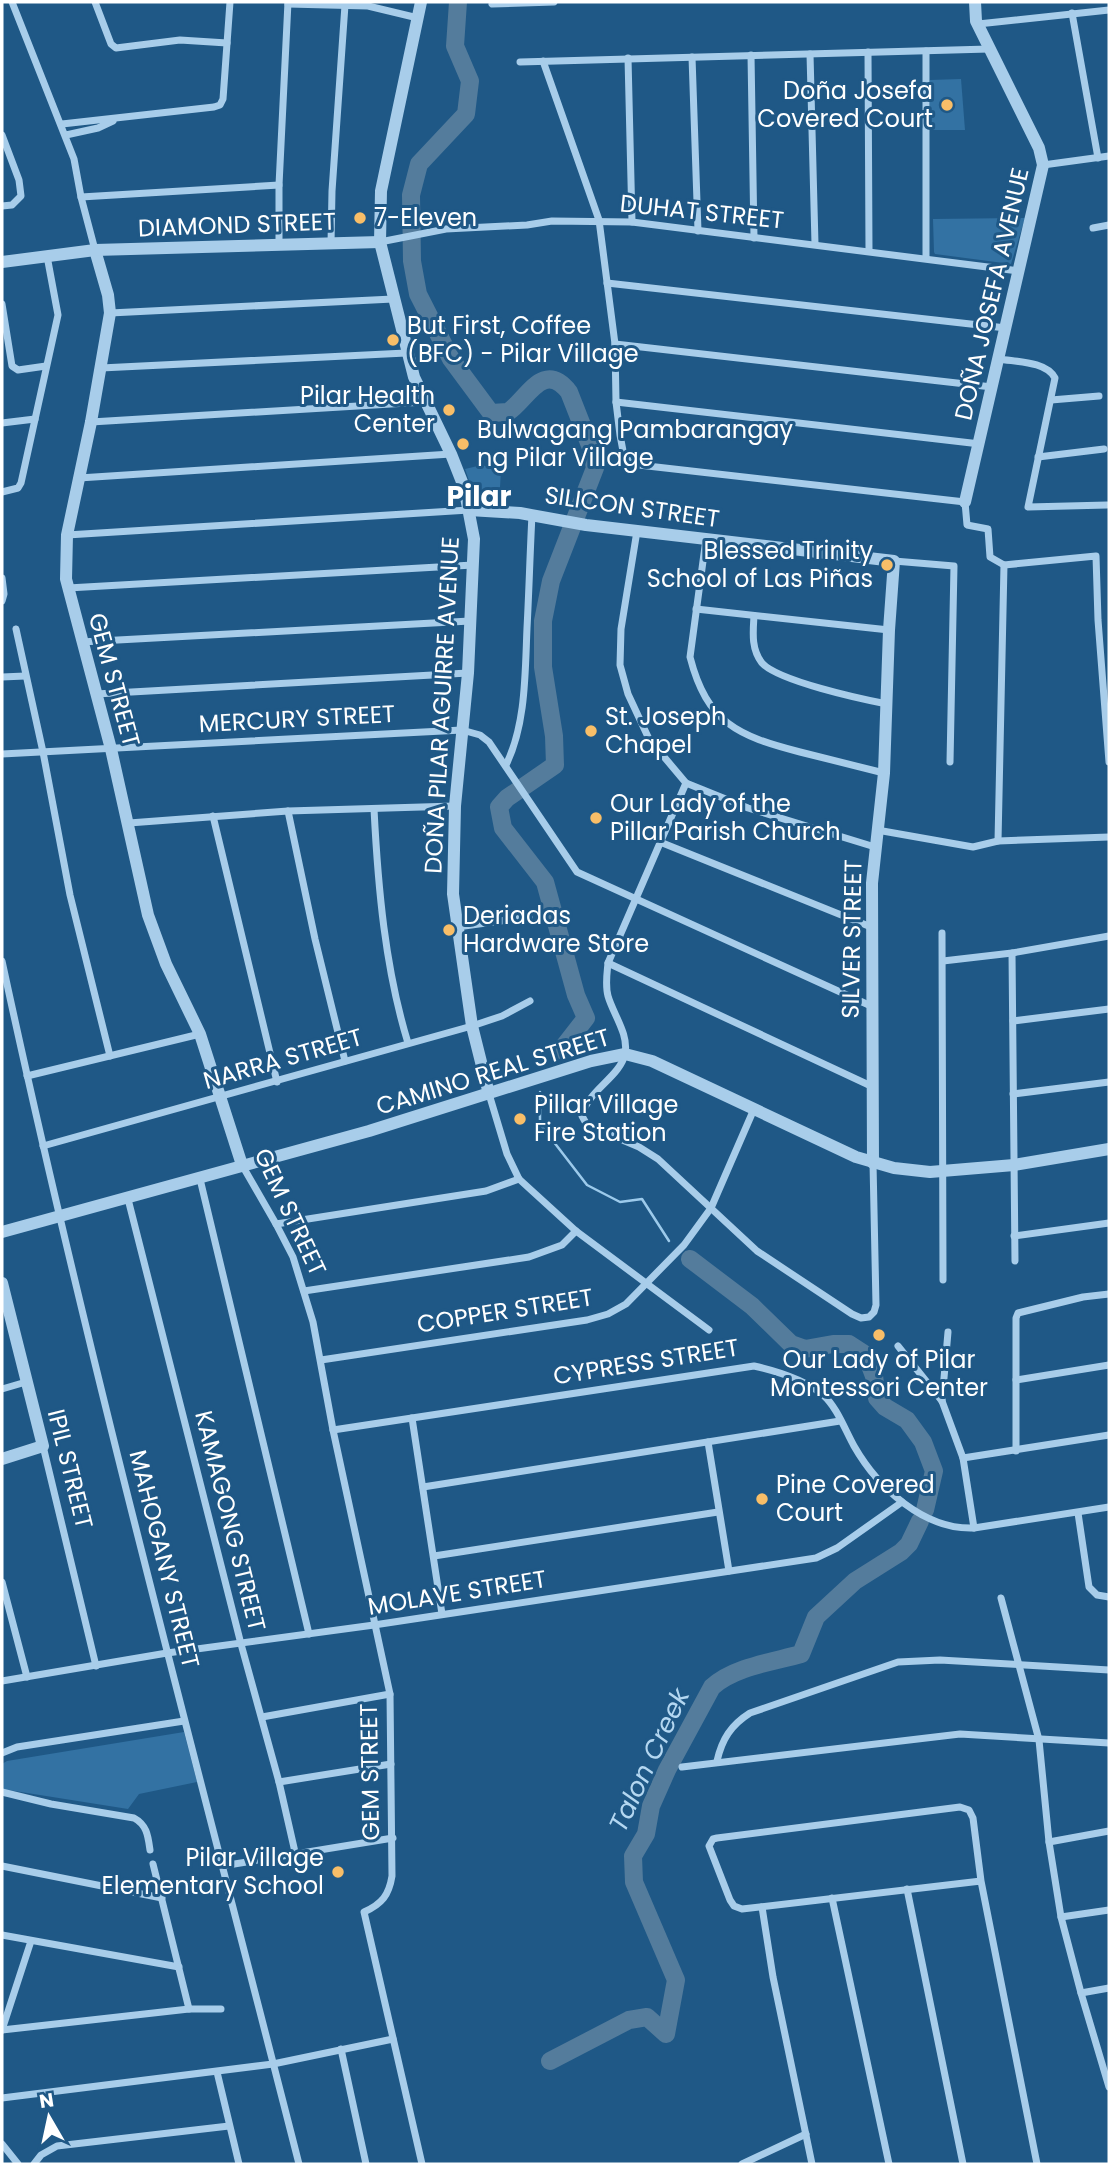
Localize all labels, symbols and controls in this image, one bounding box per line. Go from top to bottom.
place label: Doña Josefa Covered Court [757,74,933,135]
marker: Doña Josefa Covered Court [939,97,955,113]
street label: DOÑA JOSEFA AVENUE [946,164,1037,423]
street label: DUHAT STREET [618,186,786,237]
place label: 7-Eleven [374,201,477,234]
street label: DIAMOND STREET [137,205,337,244]
marker: 7-Eleven [352,210,368,226]
place label: But First, Coffee (BFC) - Pilar Village [407,309,639,370]
marker: But First, Coffee (BFC) - Pilar Village [385,332,401,348]
place label: Pilar Health Center [300,379,435,440]
marker: Pilar Health Center [441,402,457,418]
place label: Bulwagang Pambarangay ng Pilar Village [477,413,794,474]
marker: Bulwagang Pambarangay ng Pilar Village [455,436,471,452]
district label: Pilar [447,477,512,516]
street label: SILICON STREET [543,478,722,535]
place label: Blessed Trinity School of Las Piñas [647,534,873,595]
street label: DOÑA PILAR AGUIRRE AVENUE [416,536,467,874]
marker: Blessed Trinity School of Las Piñas [879,557,895,573]
street label: GEM STREET [81,609,148,750]
street label: MERCURY STREET [198,697,396,740]
place label: St. Joseph Chapel [605,700,726,761]
marker: St. Joseph Chapel [583,723,599,739]
place label: Our Lady of the Pillar Parish Church [610,787,841,848]
marker: Our Lady of the Pillar Parish Church [588,810,604,826]
street label: SILVER STREET [834,859,869,1019]
place label: Deriadas Hardware Store [463,899,649,960]
marker: Deriadas Hardware Store [441,922,457,938]
street label: NARRA STREET [199,1020,366,1097]
street label: CAMINO REAL STREET [372,1020,614,1123]
place label: Pillar Village Fire Station [534,1088,678,1149]
marker: Pillar Village Fire Station [512,1111,528,1127]
street label: GEM STREET [246,1143,334,1281]
street label: COPPER STREET [415,1280,595,1341]
marker: Our Lady of Pilar Montessori Center [871,1327,887,1343]
street label: CYPRESS STREET [551,1331,741,1392]
place label: Our Lady of Pilar Montessori Center [770,1343,988,1404]
street label: IPIL STREET [40,1406,101,1532]
street label: KAMAGONG STREET [187,1407,274,1635]
street label: MAHOGANY STREET [121,1446,208,1671]
place label: Pine Covered Court [776,1468,935,1529]
marker: Pine Covered Court [754,1491,770,1507]
street label: MOLAVE STREET [365,1562,549,1623]
water label: Talon Creek [600,1681,699,1838]
street label: GEM STREET [352,1703,387,1841]
place label: Pilar Village Elementary School [101,1841,324,1902]
marker: Pilar Village Elementary School [330,1864,346,1880]
north arrow [14,2082,84,2152]
text: N [37,2086,56,2115]

